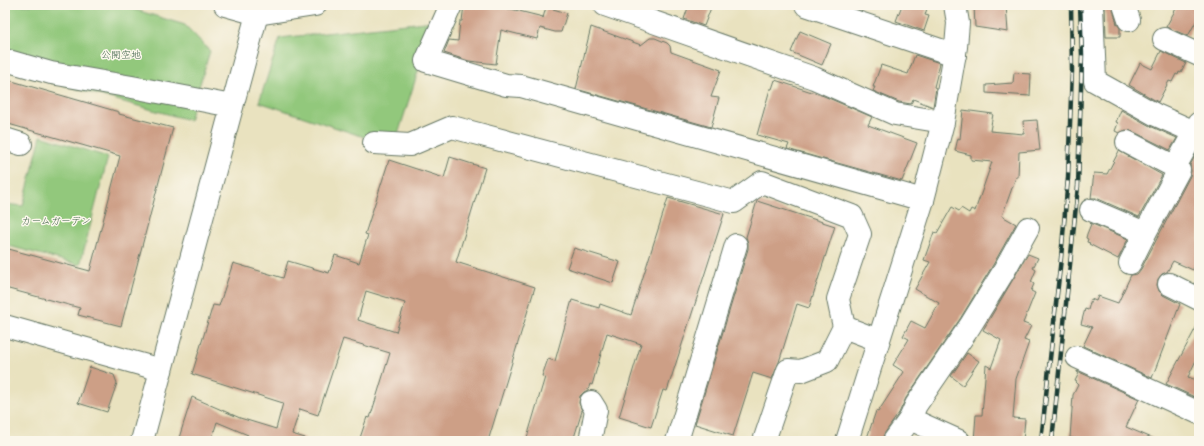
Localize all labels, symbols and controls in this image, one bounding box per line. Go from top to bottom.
park label: 公開空地 [101,49,141,61]
park label: カームガーデン [21,215,91,227]

